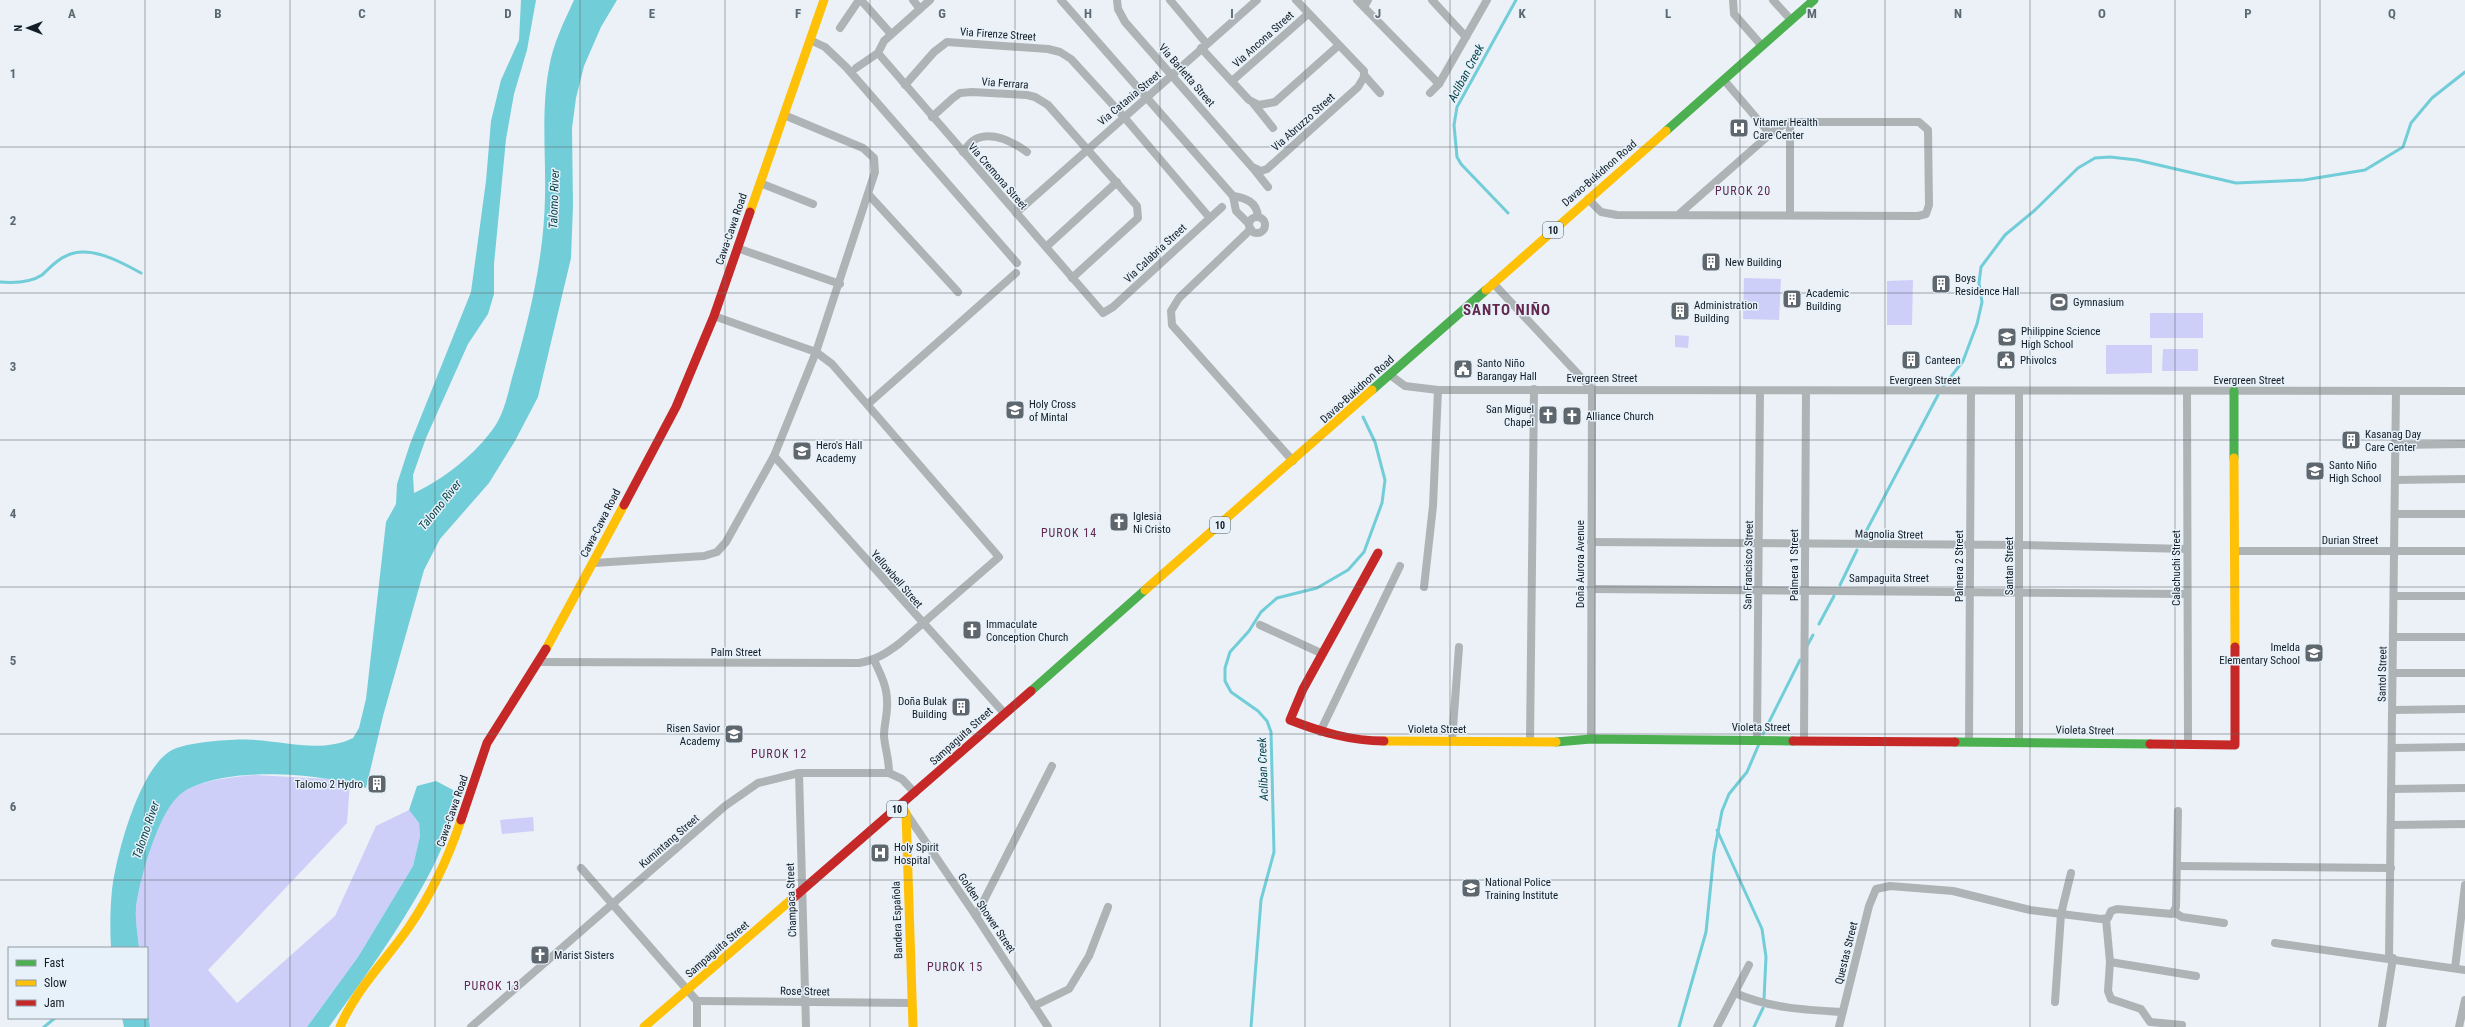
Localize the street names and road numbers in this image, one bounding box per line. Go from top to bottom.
street label: Via Ancona Street [1230,9,1297,70]
street label: Via Firenze Street [959,25,1036,44]
street label: Via Barletta Street [1156,41,1217,109]
street label: Via Catania Street [1095,68,1163,128]
street label: Via Ferrara [981,75,1029,92]
street label: Via Abruzzo Street [1269,91,1338,154]
street label: Davao-Bukidnon Road [1559,137,1639,209]
street label: Via Cremona Street [965,140,1030,212]
street label: Cawa-Cawa Road [713,192,750,267]
street label: Via Calabria Street [1121,221,1189,286]
road number: 10 [1543,222,1563,238]
street label: Davao-Bukidnon Road [1318,353,1397,426]
street label: Evergreen Street [1567,372,1637,385]
street label: Evergreen Street [1890,374,1960,387]
street label: Evergreen Street [2214,374,2284,387]
street label: Cawa-Cawa Road [578,487,623,560]
road number: 10 [1210,517,1230,533]
street label: Doña Aurora Avenue [1574,520,1587,608]
street label: San Francisco Street [1741,520,1756,610]
street label: Magnolia Street [1855,527,1923,542]
street label: Palmera 1 Street [1788,529,1801,601]
street label: Palmera 2 Street [1953,530,1966,602]
street label: Calachuchi Street [2170,530,2183,606]
street label: Durian Street [2322,534,2378,547]
street label: Santan Street [2003,537,2016,595]
street label: Yellowbell Street [868,548,925,611]
street label: Sampaguita Street [1849,572,1929,585]
street label: Palm Street [711,646,761,659]
street label: Santol Street [2376,646,2389,702]
street label: Sampaguita Street [927,705,995,768]
street label: Violeta Street [1732,721,1790,734]
street label: Violeta Street [1408,723,1466,736]
street label: Violeta Street [2056,723,2114,738]
street label: Cawa-Cawa Road [434,774,471,849]
road number: 10 [887,801,907,817]
street label: Kumintang Street [637,812,702,871]
street label: Champaca Street [784,863,799,937]
street label: Golden Shower Street [955,871,1018,956]
street label: Bandera Española [890,881,905,959]
street label: Sampaguita Street [683,918,752,981]
street label: Questas Street [1832,921,1861,986]
street label: Rose Street [780,985,830,998]

